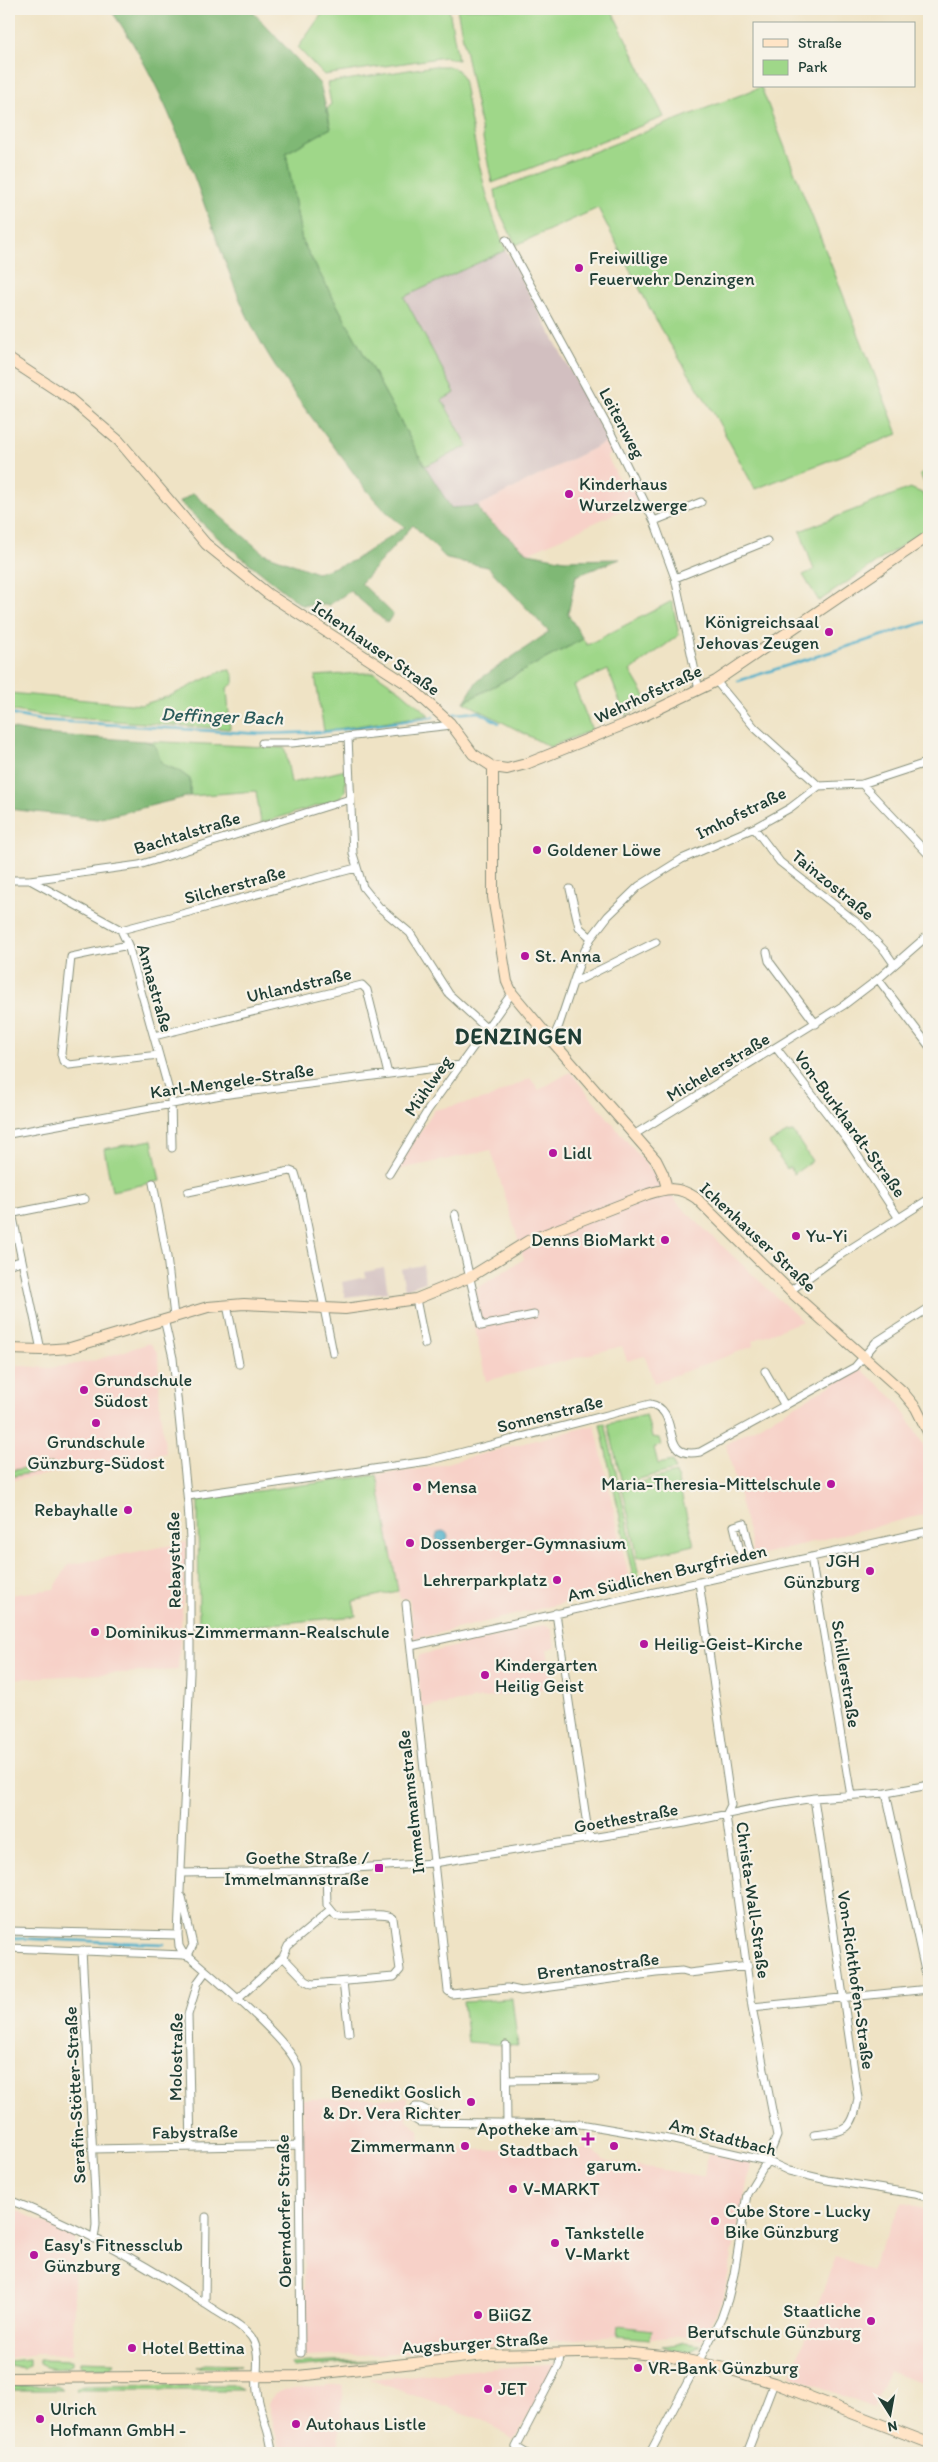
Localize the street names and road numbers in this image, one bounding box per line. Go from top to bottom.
street label: Leitenweg [594,384,650,463]
street label: Ichenhauser Straße [308,595,444,701]
street label: Wehrhofstraße [591,659,705,729]
street label: Imhofstraße [692,782,790,844]
street label: Bachtalstraße [131,806,243,860]
street label: Tainzostraße [787,845,879,925]
street label: Silcherstraße [182,861,288,909]
street label: Annastraße [132,941,178,1035]
street label: Uhlandstraße [245,962,353,1008]
street label: Michelerstraße [662,1028,774,1106]
street label: Von-Burkhardt-Straße [789,1046,911,1202]
street label: Mühlweg [399,1051,457,1121]
street label: Karl-Mengele-Straße [149,1059,315,1103]
street label: Ichenhauser Straße [695,1177,821,1297]
street label: Sonnenstraße [495,1390,605,1438]
street label: Rebaystraße [162,1512,186,1608]
street label: Am Südlichen Burgfrieden [565,1539,769,1607]
street label: Schillerstraße [827,1619,865,1729]
street label: Immelmannstraße [392,1729,430,1875]
street label: Goethestraße [572,1798,680,1838]
street label: Christa-Wall-Straße [731,1820,775,1980]
street label: Von-Richthofen-Straße [833,1889,879,2071]
street label: Brentanostraße [536,1948,660,1984]
street label: Serafin-Stötter-Straße [59,2006,91,2184]
street label: Molostraße [164,2013,188,2101]
street label: Am Stadtbach [667,2113,779,2161]
street label: Fabystraße [152,2120,238,2144]
street label: Oberndorfer Straße [272,2134,296,2288]
street label: Augsburger Straße [401,2327,549,2359]

